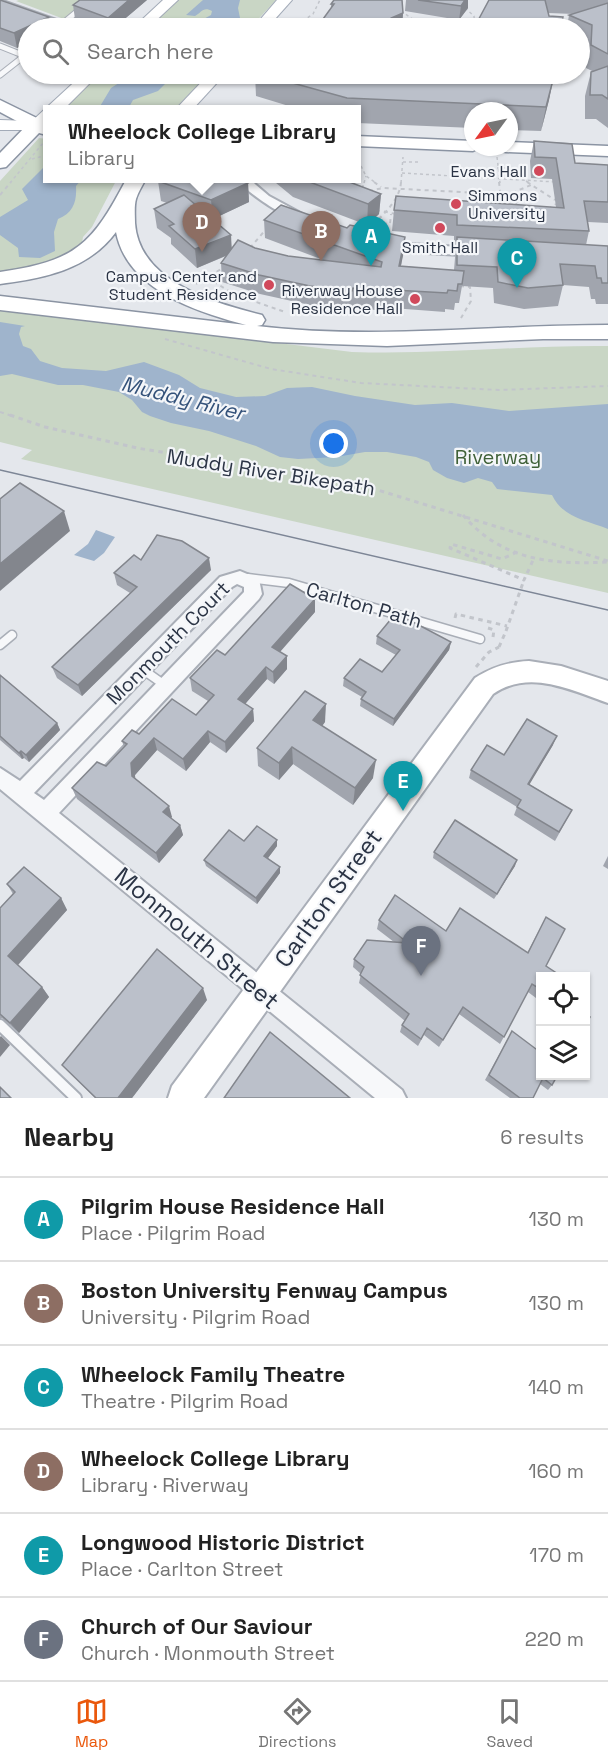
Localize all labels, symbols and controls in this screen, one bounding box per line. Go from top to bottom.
search box [18,18,590,84]
icon: search [39,35,72,68]
text: Search here [87,37,214,65]
north arrow [464,102,518,156]
popup [43,105,361,183]
text: Wheelock College Library [68,117,336,145]
text: Library [68,145,135,171]
place label: Evans Hall [451,161,527,182]
marker: Evans Hall [532,164,546,178]
place label: Simmons University [468,185,546,224]
marker: Simmons University [449,197,463,211]
pin: D [182,202,222,252]
pin: B [302,212,340,261]
pin: A [352,216,391,266]
marker: Smith Hall [433,221,447,235]
place label: Smith Hall [402,237,478,258]
pin: C [498,238,536,288]
place label: Campus Center and Student Residence [106,266,257,305]
marker: Campus Center and Student Residence [262,278,276,292]
place label: Riverway House Residence Hall [282,280,403,319]
marker: Riverway House Residence Hall [408,292,422,306]
water label: Muddy River [119,370,249,427]
your location [319,429,348,458]
street label: Muddy River Bikepath [165,443,377,501]
park label: Riverway [455,444,541,470]
street label: Monmouth Court [101,576,235,710]
street label: Carlton Path [303,576,425,634]
pin: E [384,762,422,811]
street label: Carlton Street [267,823,389,973]
street label: Monmouth Street [108,860,286,1016]
pin: F [402,926,440,976]
map controls [536,972,590,1080]
button: locate [536,972,590,1026]
button: layers [536,1026,590,1080]
text: Nearby [24,1120,114,1154]
text: 6 results [500,1124,584,1150]
text: Pilgrim House Residence Hall [81,1192,385,1220]
text: A [37,1206,50,1232]
text: 130 m [528,1206,584,1232]
text: Place · Pilgrim Road [81,1220,266,1246]
text: Boston University Fenway Campus [81,1276,448,1304]
text: B [37,1290,50,1316]
text: 130 m [528,1290,584,1316]
text: University · Pilgrim Road [81,1304,310,1330]
text: Wheelock Family Theatre [81,1360,345,1388]
text: C [37,1374,50,1400]
text: 140 m [528,1374,584,1400]
text: Theatre · Pilgrim Road [81,1388,289,1414]
text: Wheelock College Library [81,1444,350,1472]
text: D [37,1458,50,1484]
text: 160 m [528,1458,584,1484]
text: Library · Riverway [81,1472,249,1498]
text: Longwood Historic District [81,1528,364,1556]
text: E [38,1542,49,1568]
text: 170 m [529,1542,584,1568]
text: Place · Carlton Street [81,1556,283,1582]
text: Church of Our Saviour [81,1612,313,1640]
text: F [38,1626,49,1652]
text: 220 m [525,1626,584,1652]
text: Church · Monmouth Street [81,1640,335,1666]
tab: Map [75,1695,108,1752]
tab: Directions [258,1695,337,1752]
tab: Saved [486,1695,533,1752]

